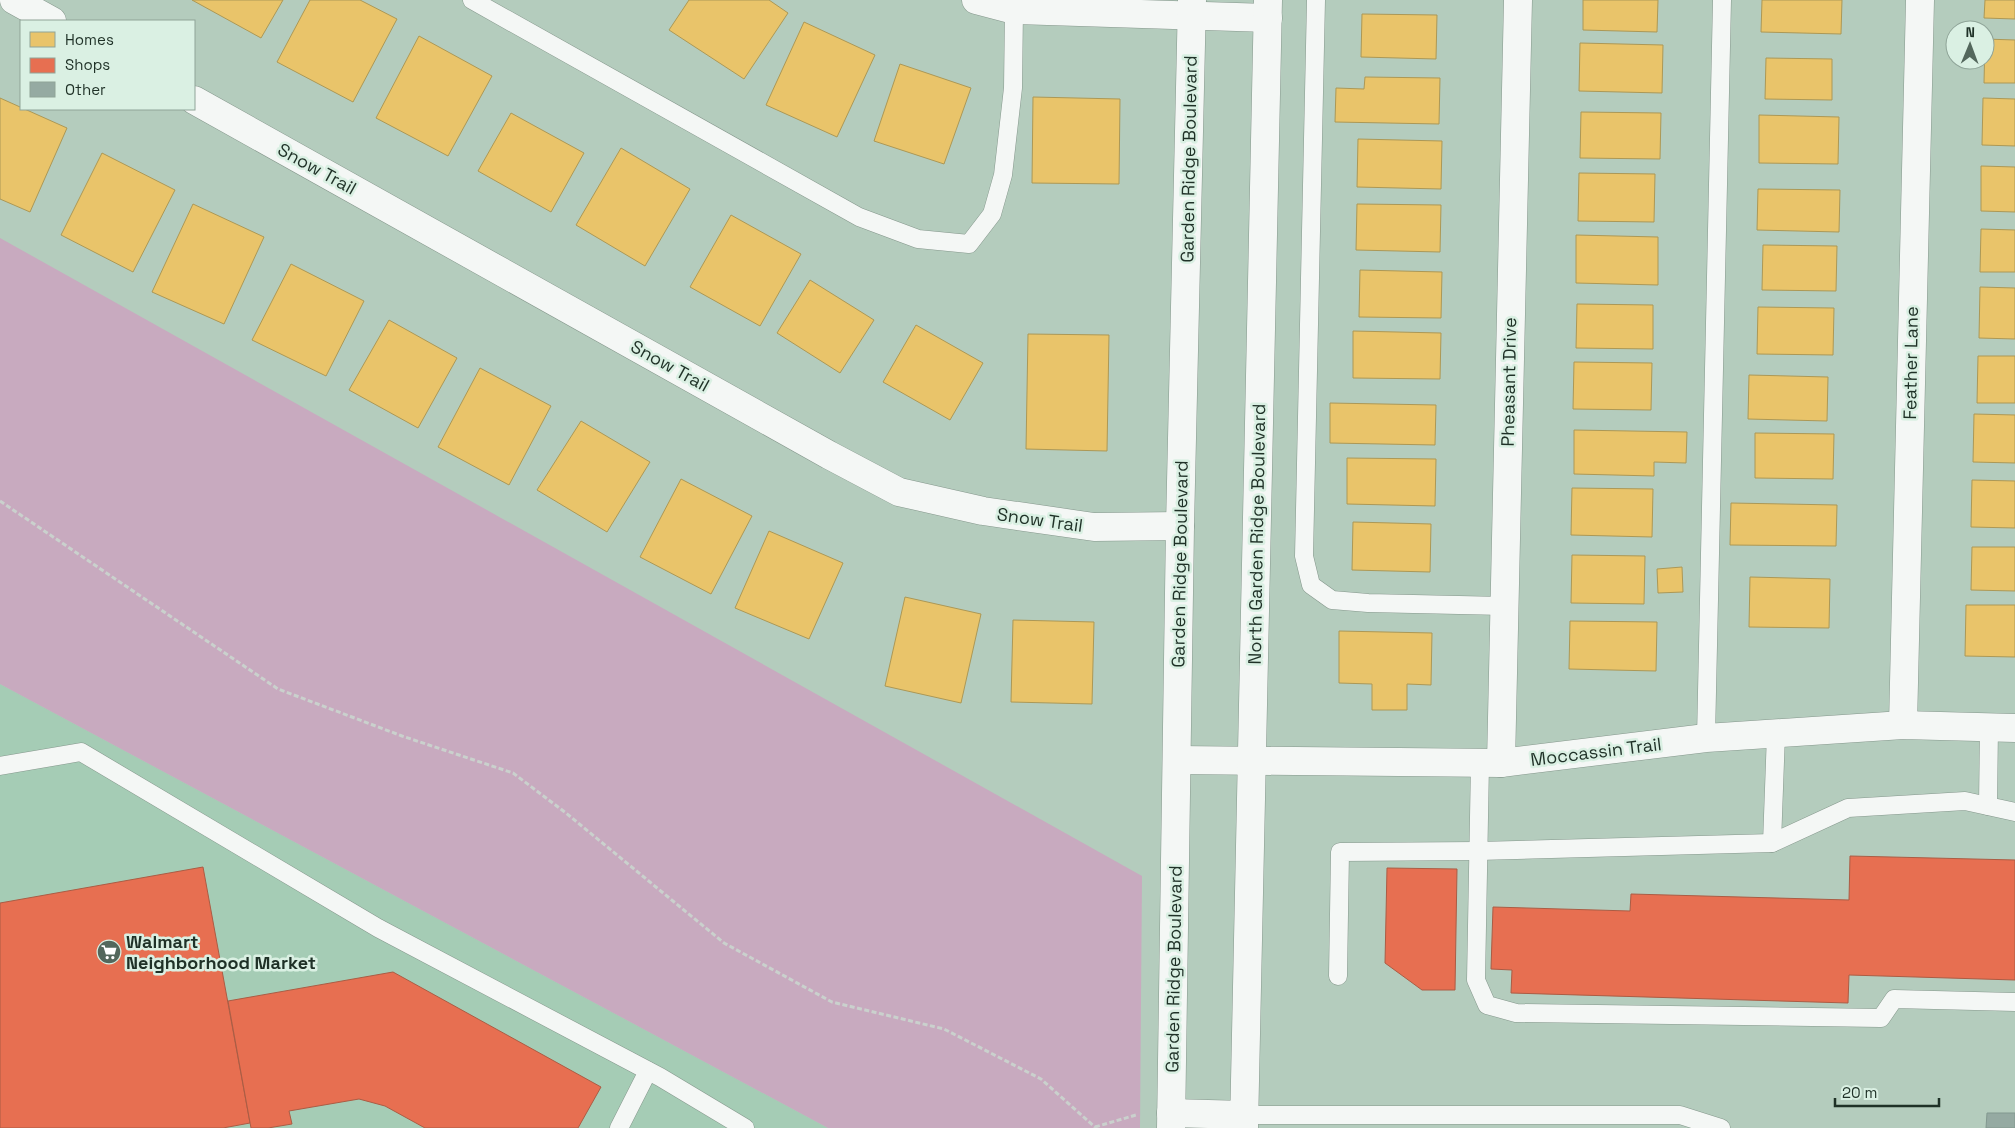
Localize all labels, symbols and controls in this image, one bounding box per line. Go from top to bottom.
legend [20,20,195,110]
north arrow [1945,20,1995,70]
text: N [1965,23,1975,41]
text: Homes [65,30,114,49]
text: Shops [65,55,110,74]
street label: Garden Ridge Boulevard [1175,55,1202,263]
text: Other [65,80,106,99]
street label: Snow Trail [274,138,361,200]
street label: Feather Lane [1898,306,1923,420]
street label: Pheasant Drive [1496,317,1521,447]
street label: Snow Trail [627,335,714,397]
street label: North Garden Ridge Boulevard [1243,403,1270,665]
street label: Garden Ridge Boulevard [1166,460,1193,668]
street label: Snow Trail [996,502,1084,537]
street label: Moccassin Trail [1529,732,1663,771]
street label: Garden Ridge Boulevard [1160,865,1187,1073]
place label: Walmart Neighborhood Market [126,930,316,974]
supermarket icon: Walmart Neighborhood Market [96,939,122,965]
scale bar [1835,1076,1939,1108]
text: 20 m [1842,1083,1877,1102]

